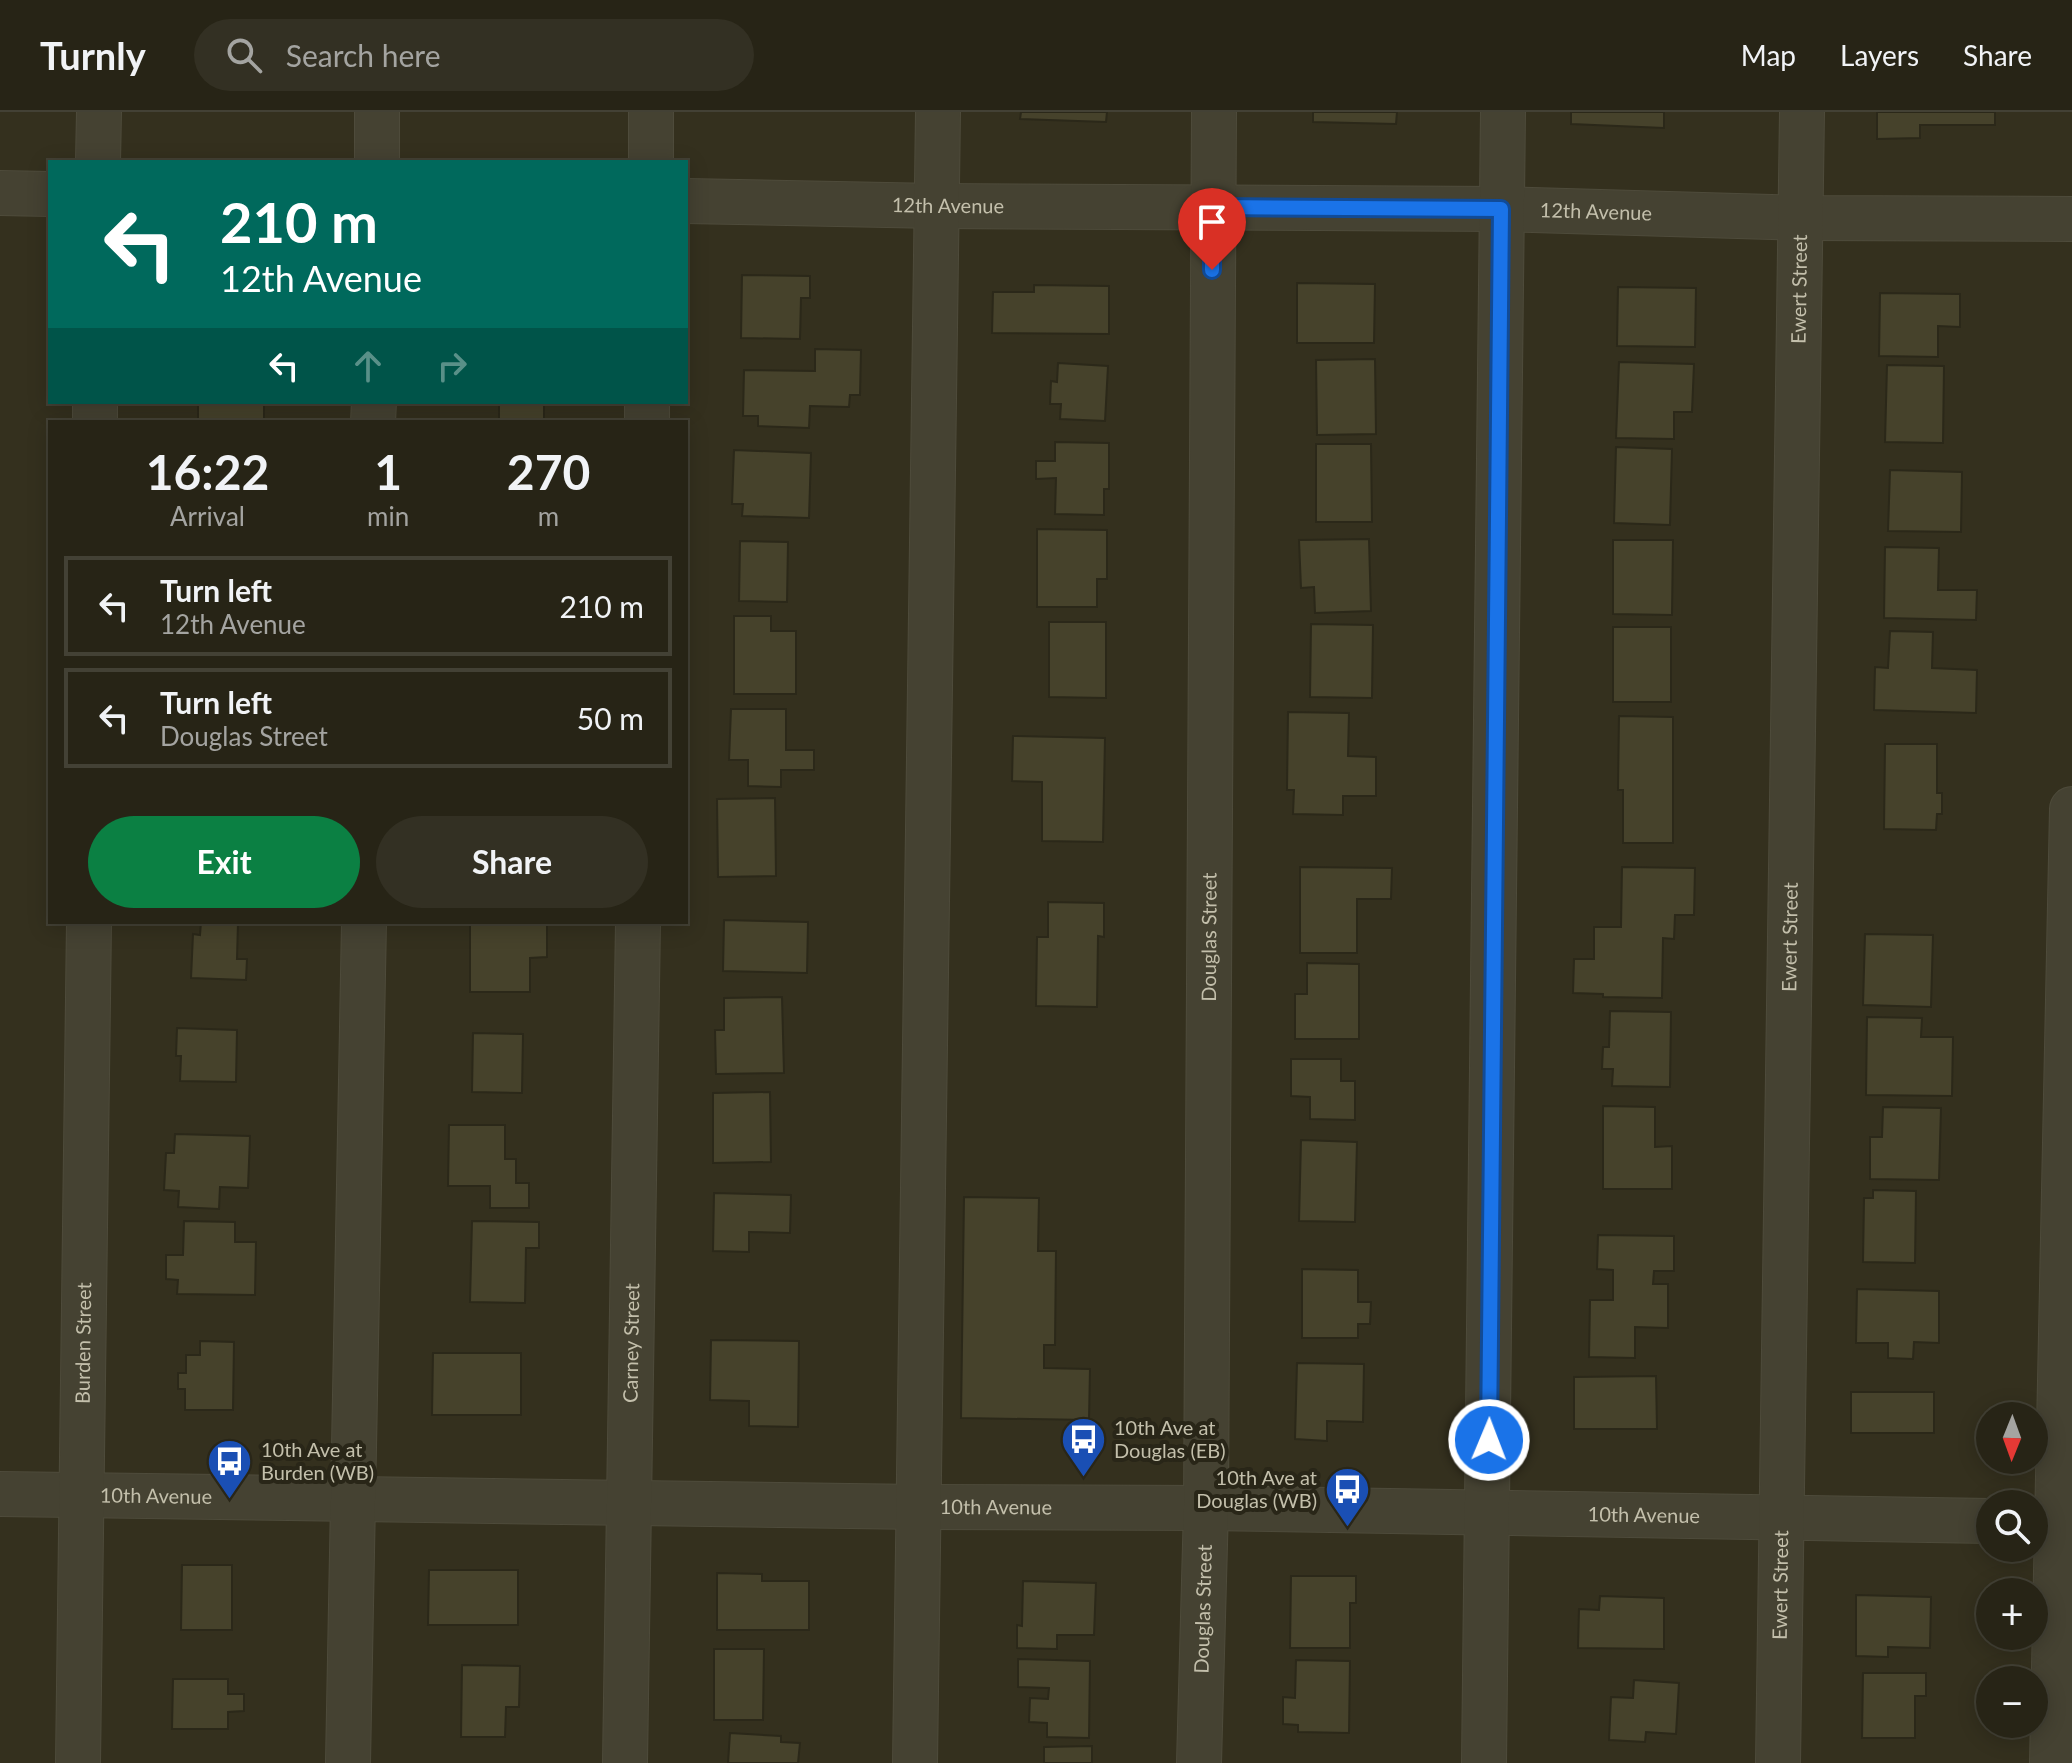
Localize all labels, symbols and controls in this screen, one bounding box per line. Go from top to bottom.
search box [194,19,754,91]
text: Turnly [40,32,146,78]
icon: search [222,33,266,77]
text: Search here [286,37,441,73]
text: Map [1741,38,1796,72]
text: Layers [1840,38,1919,72]
text: Share [1963,38,2032,72]
text: 210 m [220,188,378,255]
pin [1178,188,1246,270]
icon: left [88,192,192,296]
street label: 12th Avenue [892,192,1004,217]
street label: 12th Avenue [1539,197,1652,225]
icon: arrive [1190,200,1234,244]
street label: Ewert Street [1786,234,1811,344]
text: 12th Avenue [220,256,422,300]
icon: left [262,344,306,388]
icon: ahead [346,344,390,388]
icon: right [430,344,474,388]
text: 16:22 [146,443,269,500]
text: 1 [374,443,402,500]
text: 270 [507,443,590,500]
text: Arrival [170,500,245,532]
text: min [367,500,409,532]
text: m [538,500,559,532]
text: Turn left [160,572,272,608]
icon: left [92,584,136,628]
text: 210 m [559,588,644,624]
text: 12th Avenue [160,608,306,640]
text: Turn left [160,684,272,720]
icon: left [92,696,136,740]
text: 50 m [577,700,644,736]
text: Douglas Street [160,720,328,752]
button: Exit [88,816,360,908]
button: Share [376,816,648,908]
street label: Douglas Street [1196,872,1221,1002]
street label: Ewert Street [1776,882,1802,992]
street label: Burden Street [70,1282,95,1404]
street label: Carney Street [618,1283,643,1403]
position arrow [1447,1398,1531,1482]
north arrow [1976,1402,2048,1474]
map controls [1976,1402,2048,1738]
place label: 10th Ave at Douglas (EB) [1114,1415,1226,1462]
bus stop icon: 10th Ave at Douglas (EB) [1059,1416,1107,1479]
place label: 10th Ave at Burden (WB) [261,1437,374,1484]
bus stop icon: 10th Ave at Burden (WB) [206,1438,254,1501]
place label: 10th Ave at Douglas (WB) [1196,1465,1317,1512]
bus stop icon: 10th Ave at Douglas (WB) [1324,1466,1372,1529]
street label: 10th Avenue [100,1482,212,1508]
button: search [1976,1490,2048,1562]
street label: 10th Avenue [940,1494,1052,1518]
street label: 10th Avenue [1588,1501,1700,1527]
street label: Ewert Street [1767,1530,1792,1640]
street label: Douglas Street [1188,1544,1216,1674]
button: + [1976,1578,2048,1650]
button: − [1976,1666,2048,1738]

